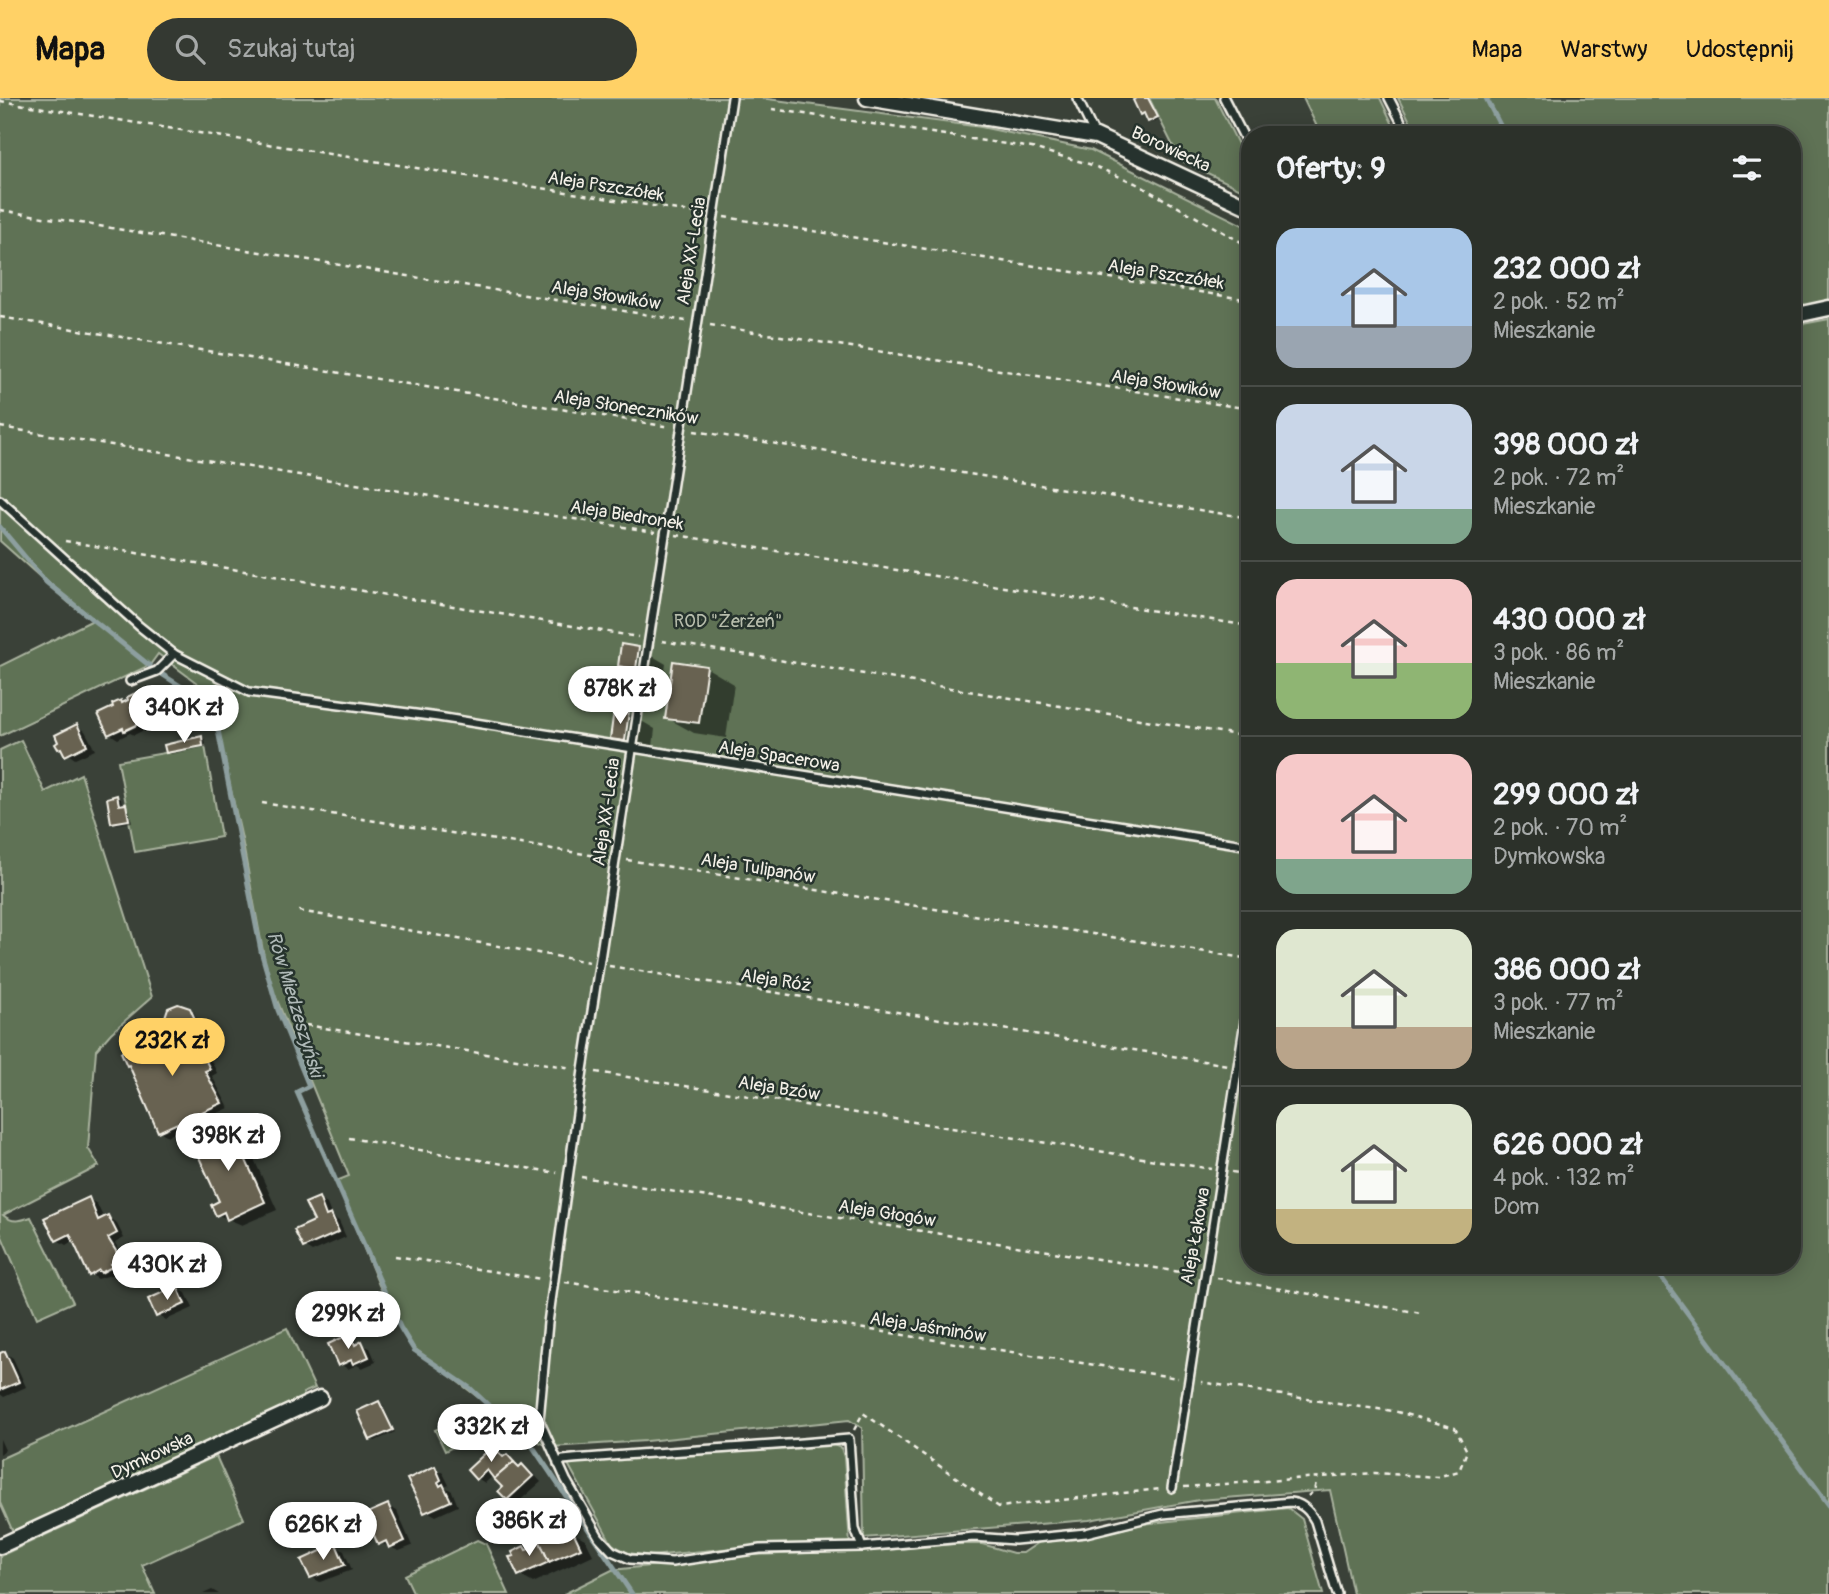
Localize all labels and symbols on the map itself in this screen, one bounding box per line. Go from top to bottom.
street label: Borowiecka [1128,121,1214,178]
street label: Aleja Pszczółek [546,166,666,207]
street label: Aleja XX-Lecia [672,195,711,307]
street label: Aleja Pszczółek [1106,254,1226,295]
street label: Aleja Słowików [550,275,662,315]
street label: Aleja Słowików [1110,364,1222,404]
street label: Aleja Słoneczników [552,385,700,430]
street label: Aleja Biedronek [569,495,686,536]
park label: ROD "Żerżeń" [674,610,782,633]
pin: 878K zł [555,666,685,726]
pin: 340K zł [119,686,249,745]
street label: Aleja Spacerowa [717,736,841,777]
street label: Aleja XX-Lecia [588,756,625,868]
street label: Aleja Tulipanów [699,848,817,889]
water label: Rów Miedzeszyński [262,929,329,1082]
street label: Aleja Róż [739,964,813,997]
pin: 232K zł [107,1018,237,1078]
street label: Aleja Bzów [736,1071,822,1106]
pin: 398K zł [163,1114,293,1173]
street label: Aleja Łąkowa [1176,1186,1215,1287]
street label: Aleja Głogów [837,1194,937,1233]
pin: 430K zł [102,1242,232,1302]
pin: 299K zł [283,1292,413,1351]
street label: Aleja Jaśminów [868,1307,988,1348]
pin: 332K zł [426,1404,556,1464]
street label: Dymkowska [107,1426,197,1484]
pin: 386K zł [464,1498,594,1558]
pin: 626K zł [258,1502,388,1562]

